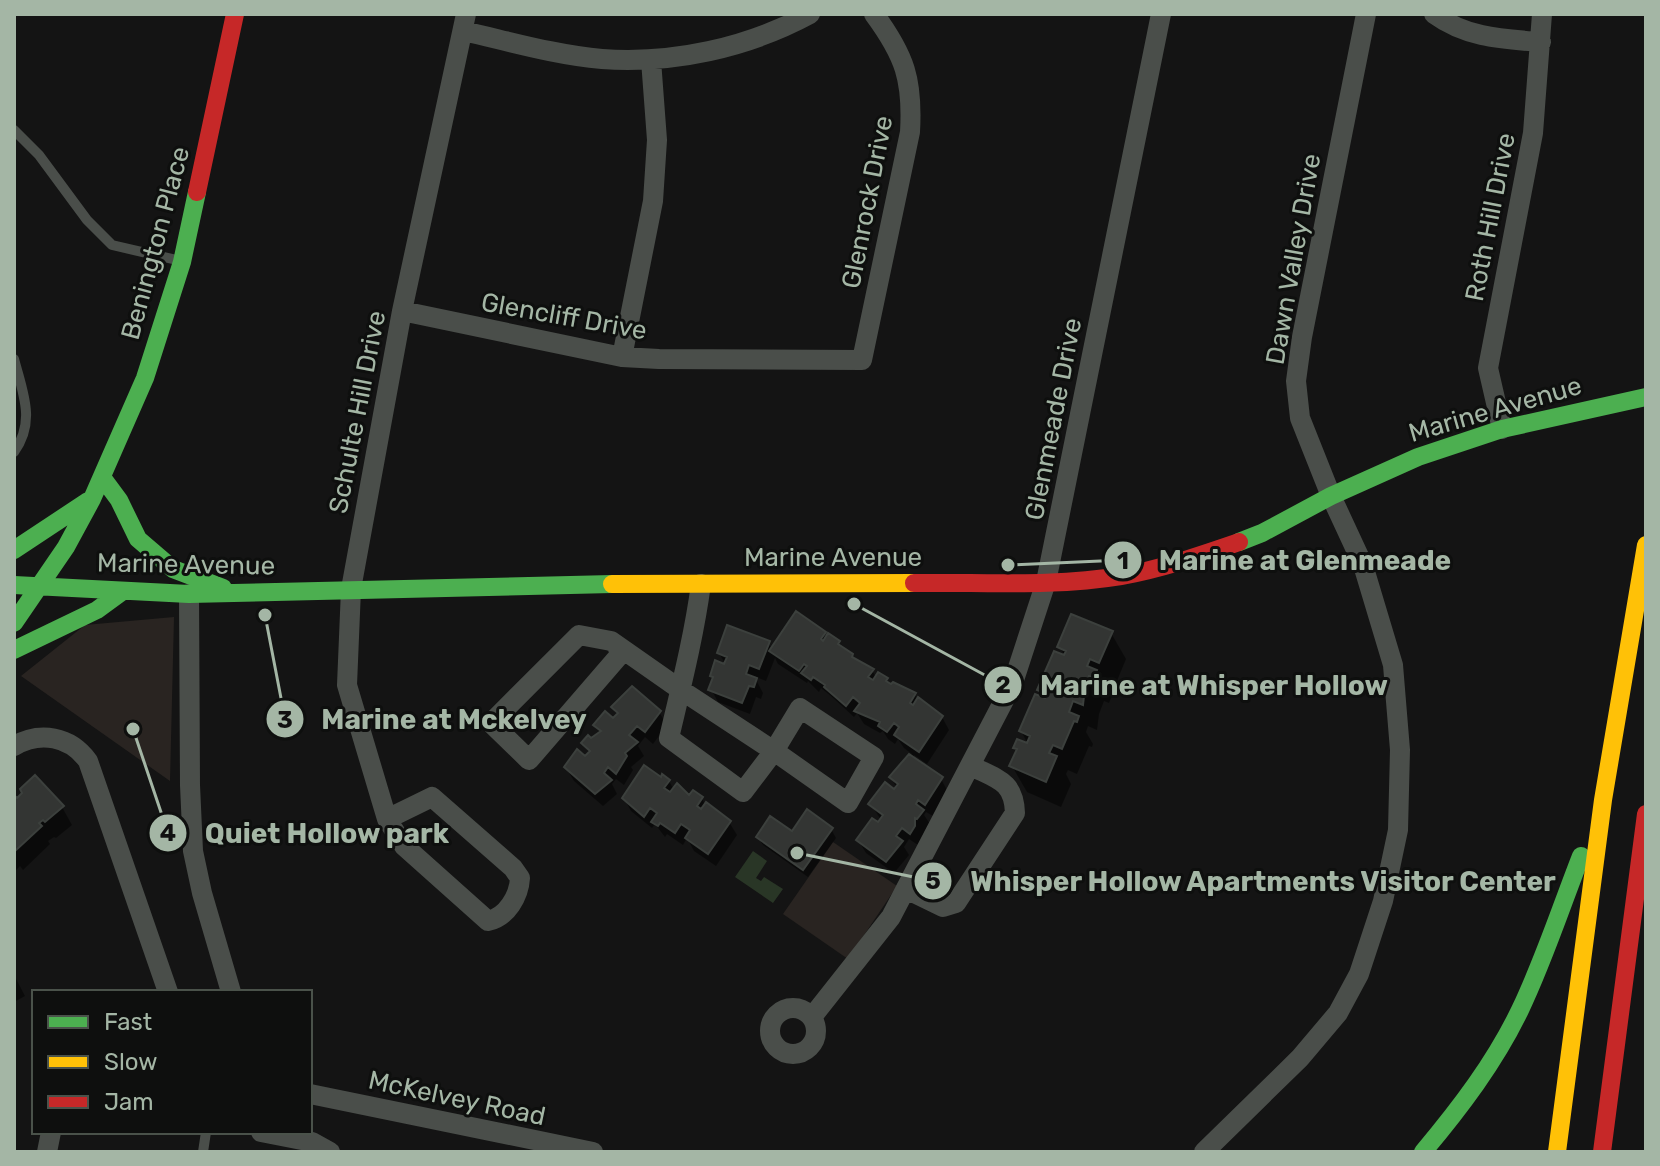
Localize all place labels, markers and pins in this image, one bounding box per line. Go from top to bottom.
callout: Marine at Glenmeade [1103,534,1467,586]
callout: Marine at Whisper Hollow [983,659,1404,711]
callout: Marine at Mckelvey [265,693,603,745]
callout: Quiet Hollow park [148,807,465,859]
callout: Whisper Hollow Apartments Visitor Center [913,855,1574,907]

